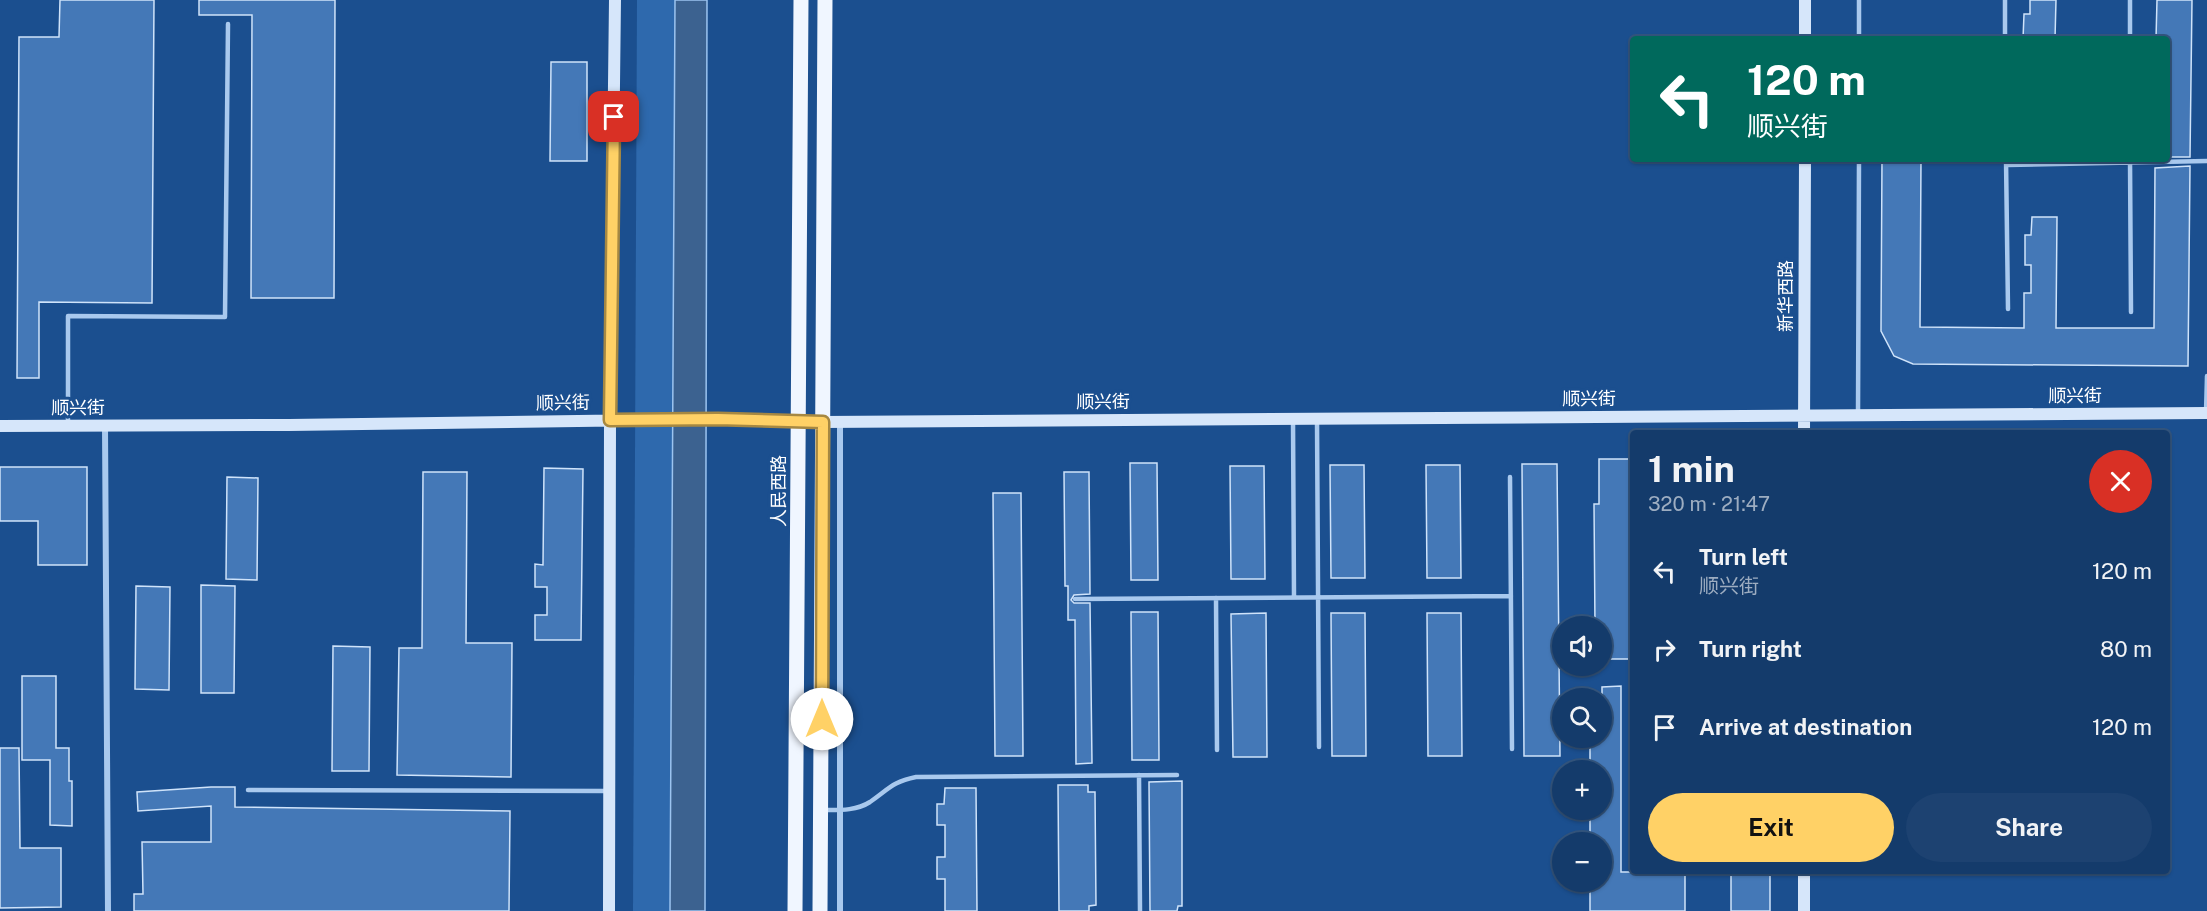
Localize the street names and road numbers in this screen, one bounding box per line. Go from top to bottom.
street label: 新华西路 [1775,260,1796,332]
street label: 顺兴街 [2048,385,2102,406]
street label: 顺兴街 [1562,388,1616,409]
street label: 顺兴街 [1076,391,1130,412]
street label: 顺兴街 [536,392,590,413]
street label: 顺兴街 [51,397,105,418]
street label: 人民西路 [768,455,789,527]

